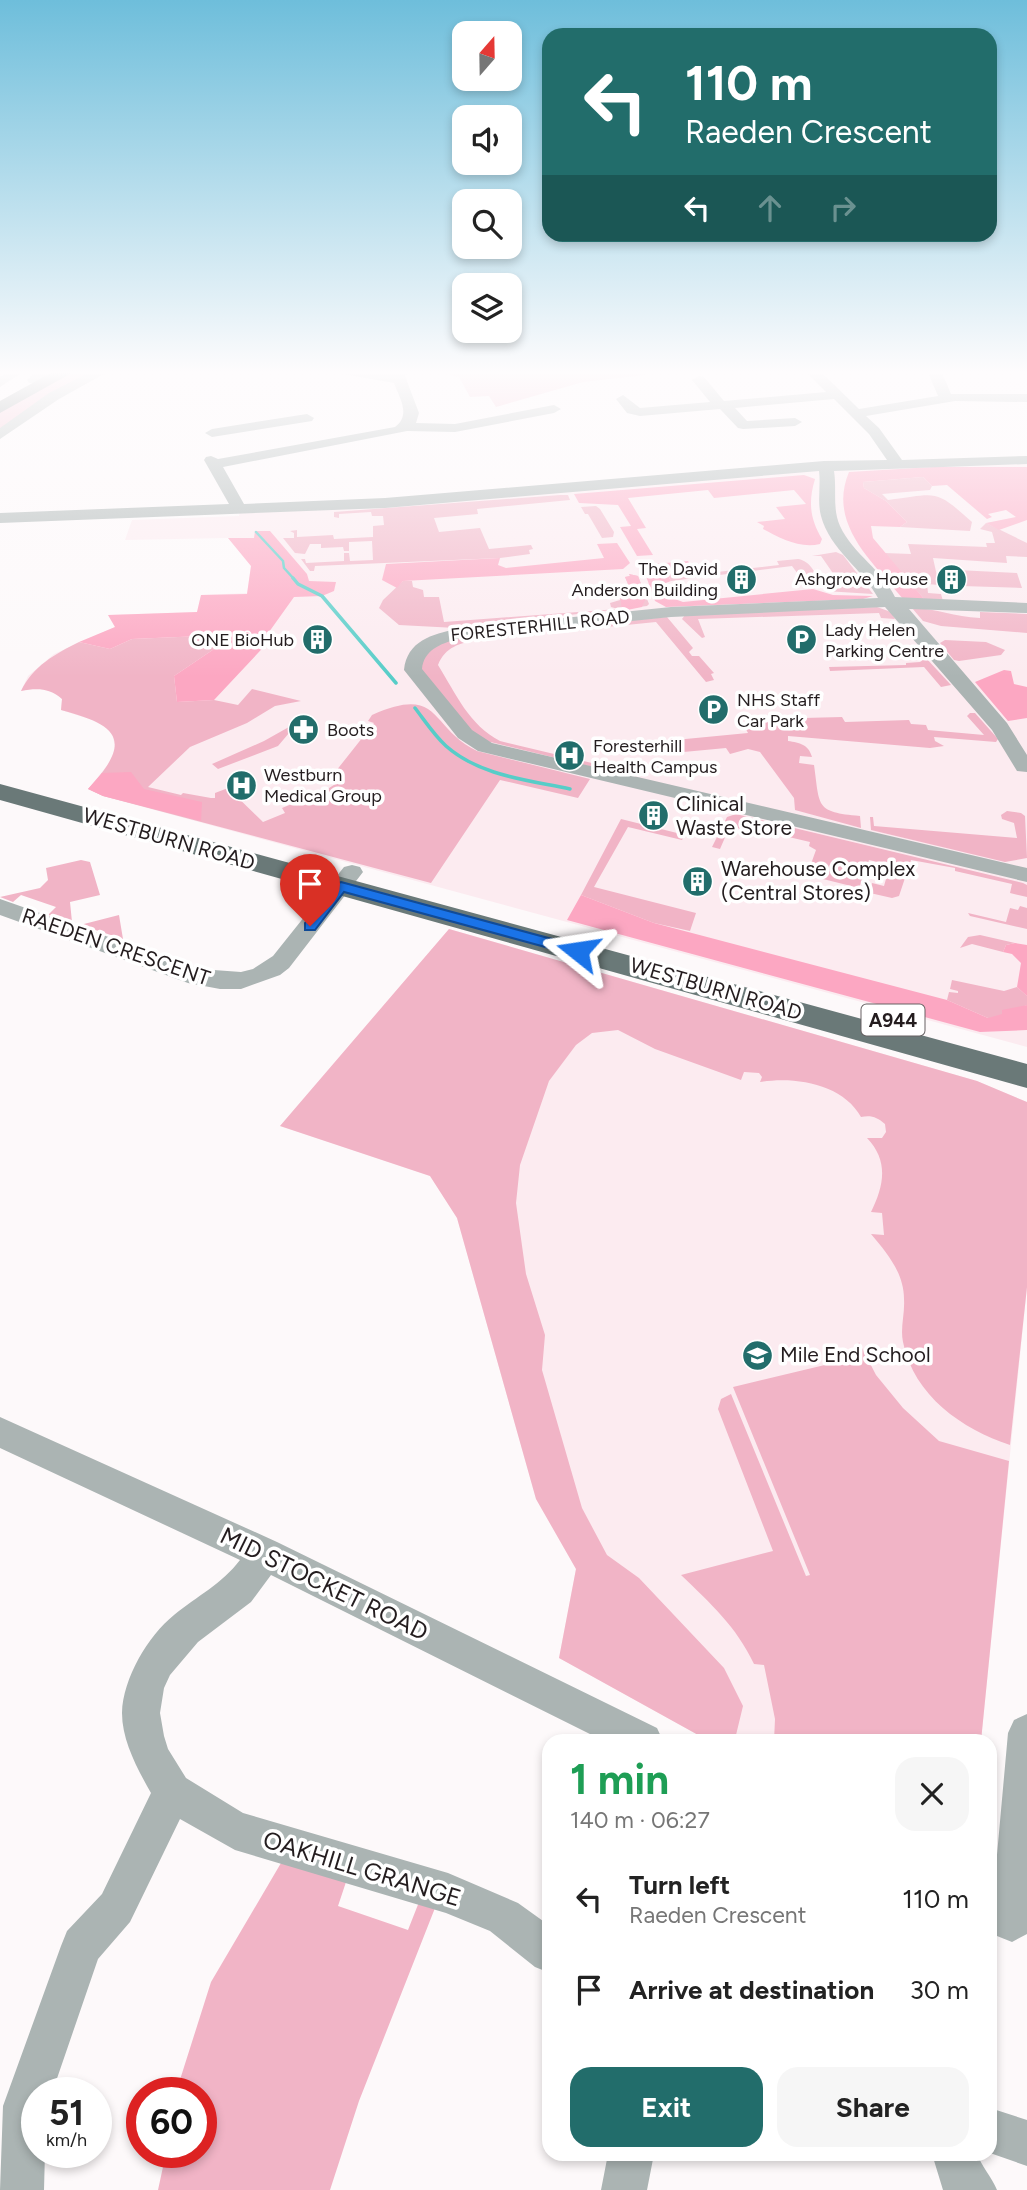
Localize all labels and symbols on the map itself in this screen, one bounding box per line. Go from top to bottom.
north arrow [452,21,522,91]
place label: The David Anderson Building [571,558,718,601]
building icon: The David Anderson Building [724,562,758,596]
building icon: Ashgrove House [934,562,968,596]
place label: Ashgrove House [795,568,928,590]
street label: FORESTERHILL ROAD [449,606,631,646]
place label: Lady Helen Parking Centre [825,619,944,662]
building icon: ONE BioHub [300,623,334,657]
parking icon: Lady Helen Parking Centre [785,623,819,657]
place label: ONE BioHub [191,629,294,651]
place label: NHS Staff Car Park [737,689,821,732]
parking icon: NHS Staff Car Park [697,693,731,727]
pharmacy icon: Boots [287,713,321,747]
place label: Boots [327,719,374,741]
place label: Foresterhill Health Campus [593,735,717,778]
hospital icon: Foresterhill Health Campus [553,739,587,773]
place label: Westburn Medical Group [264,764,382,807]
hospital icon: Westburn Medical Group [224,768,258,802]
place label: Clinical Waste Store [676,791,792,840]
building icon: Clinical Waste Store [636,799,670,833]
street label: WESTBURN ROAD [80,802,258,875]
pin [280,854,340,926]
place label: Warehouse Complex (Central Stores) [721,856,915,905]
building icon: Warehouse Complex (Central Stores) [681,864,715,898]
street label: RAEDEN CRESCENT [19,903,214,991]
position arrow [541,914,615,988]
street label: WESTBURN ROAD [627,952,805,1025]
road number: A944 [862,1004,924,1036]
school or university icon: Mile End School [740,1338,774,1372]
place label: Mile End School [780,1342,931,1367]
street label: MID STOCKET ROAD [216,1521,433,1646]
street label: OAKHILL GRANGE [260,1825,465,1912]
speed limit sign: 60 [126,2077,217,2168]

